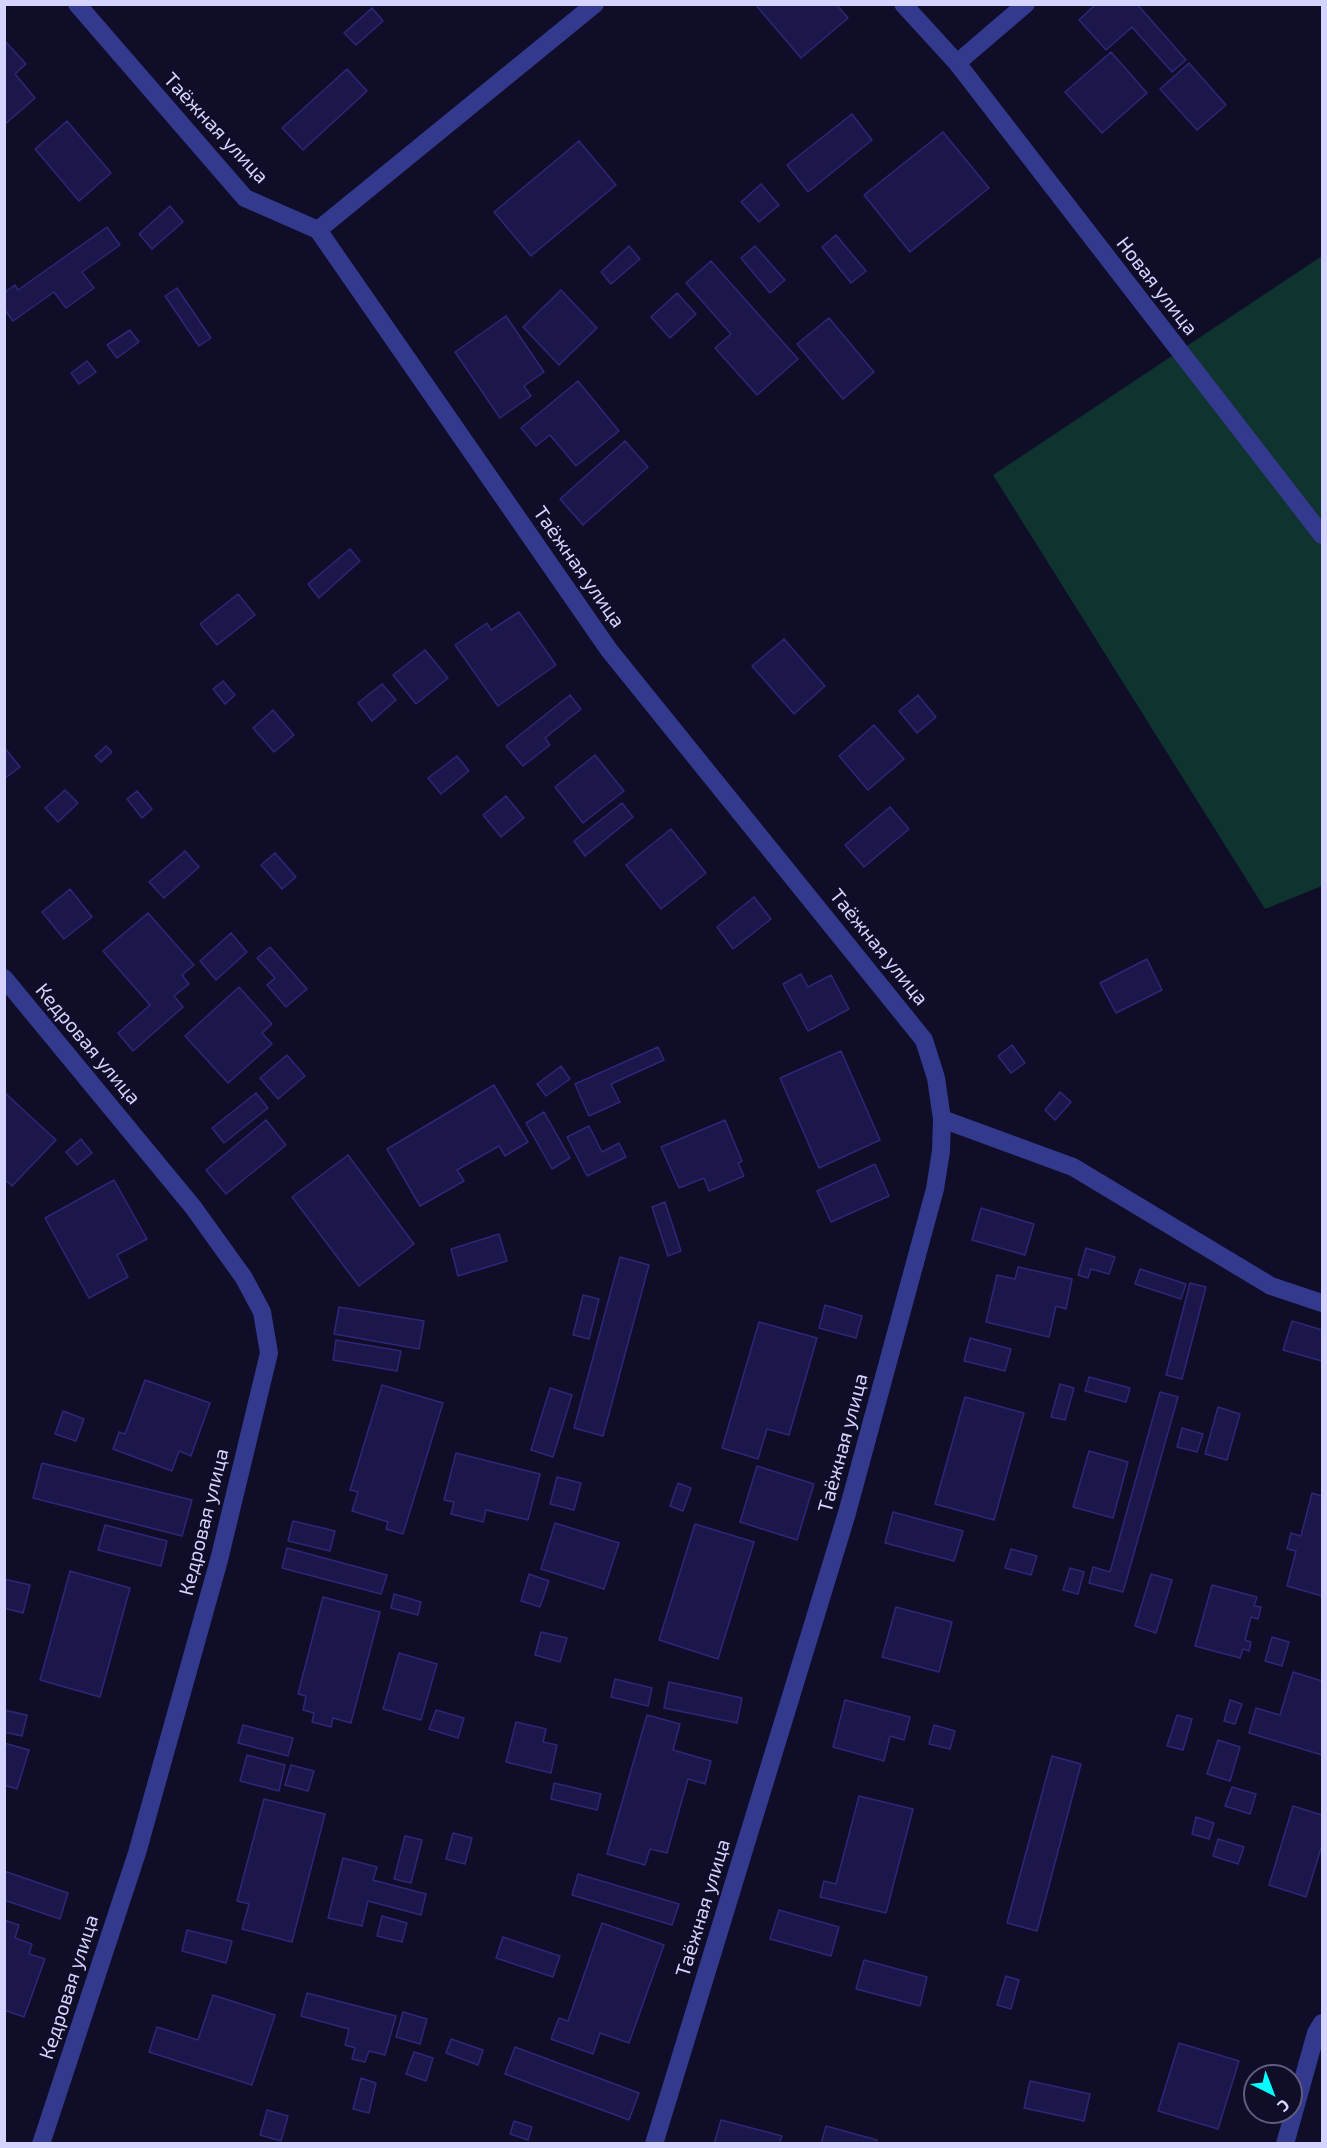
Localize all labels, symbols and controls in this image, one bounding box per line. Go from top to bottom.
street label: Таёжная улица [158,68,274,188]
street label: Новая улица [1111,232,1203,340]
street label: Таёжная улица [528,502,630,632]
street label: Таёжная улица [825,884,933,1010]
street label: Кедровая улица [30,979,146,1109]
street label: Таёжная улица [813,1371,873,1515]
street label: Кедровая улица [174,1446,234,1598]
street label: Таёжная улица [671,1836,735,1980]
street label: Кедровая улица [34,1912,104,2062]
north arrow [1243,2064,1303,2124]
text: С [1274,2096,1294,2116]

